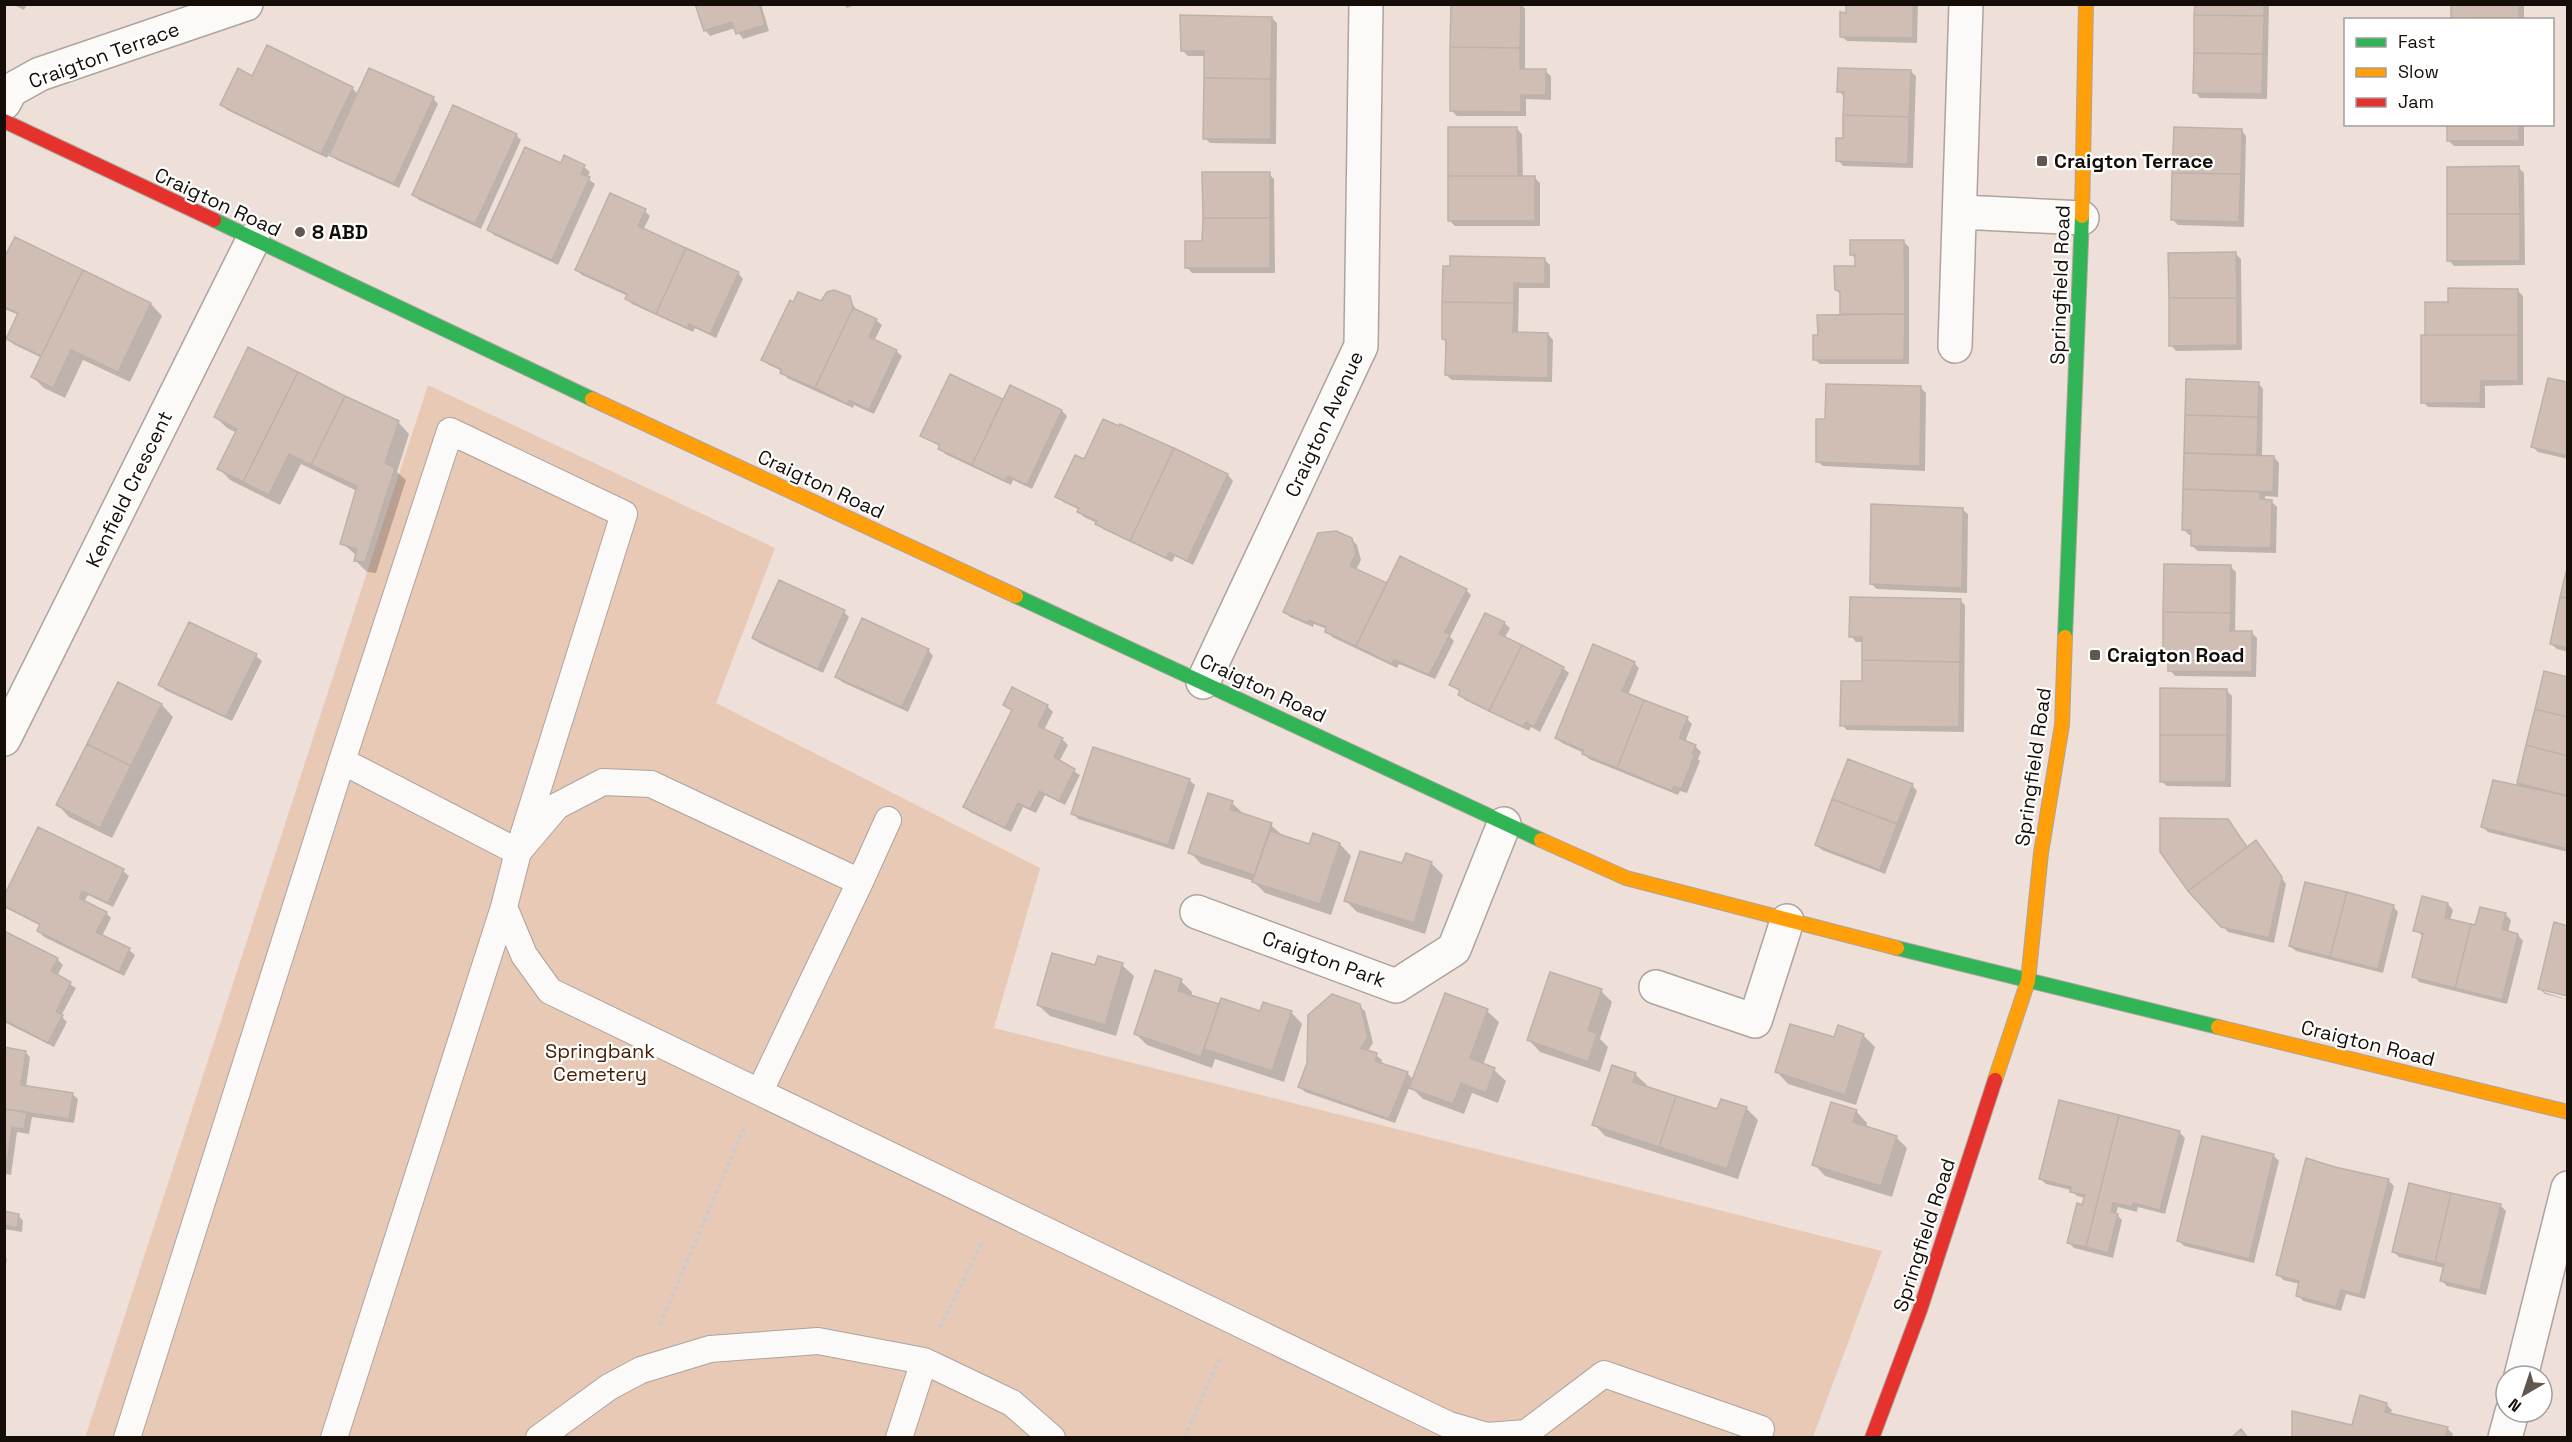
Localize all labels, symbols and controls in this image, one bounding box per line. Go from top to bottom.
street label: Craigton Terrace [25,16,183,94]
legend [2344,18,2554,126]
text: Fast [2398,30,2435,53]
text: Slow [2398,60,2439,83]
text: Jam [2398,90,2434,113]
place label: Craigton Terrace [2054,148,2214,174]
marker: Craigton Terrace [2035,154,2049,168]
street label: Craigton Road [150,161,286,243]
street label: Springfield Road [2044,205,2076,365]
place label: 8 ABD [312,219,368,245]
marker: 8 ABD [293,225,307,239]
street label: Craigton Avenue [1279,347,1369,501]
street label: Kenfield Crescent [80,406,178,572]
street label: Craigton Road [753,443,889,525]
place label: Craigton Road [2107,642,2245,668]
street label: Craigton Road [1195,647,1331,729]
marker: Craigton Road [2088,648,2102,662]
street label: Springfield Road [2009,686,2057,848]
street label: Craigton Park [1259,925,1389,993]
street label: Craigton Road [2298,1014,2438,1072]
park label: Springbank Cemetery [545,1038,655,1087]
street label: Springfield Road [1887,1155,1961,1315]
north arrow [2494,1364,2554,1424]
text: N [2504,1394,2526,1417]

